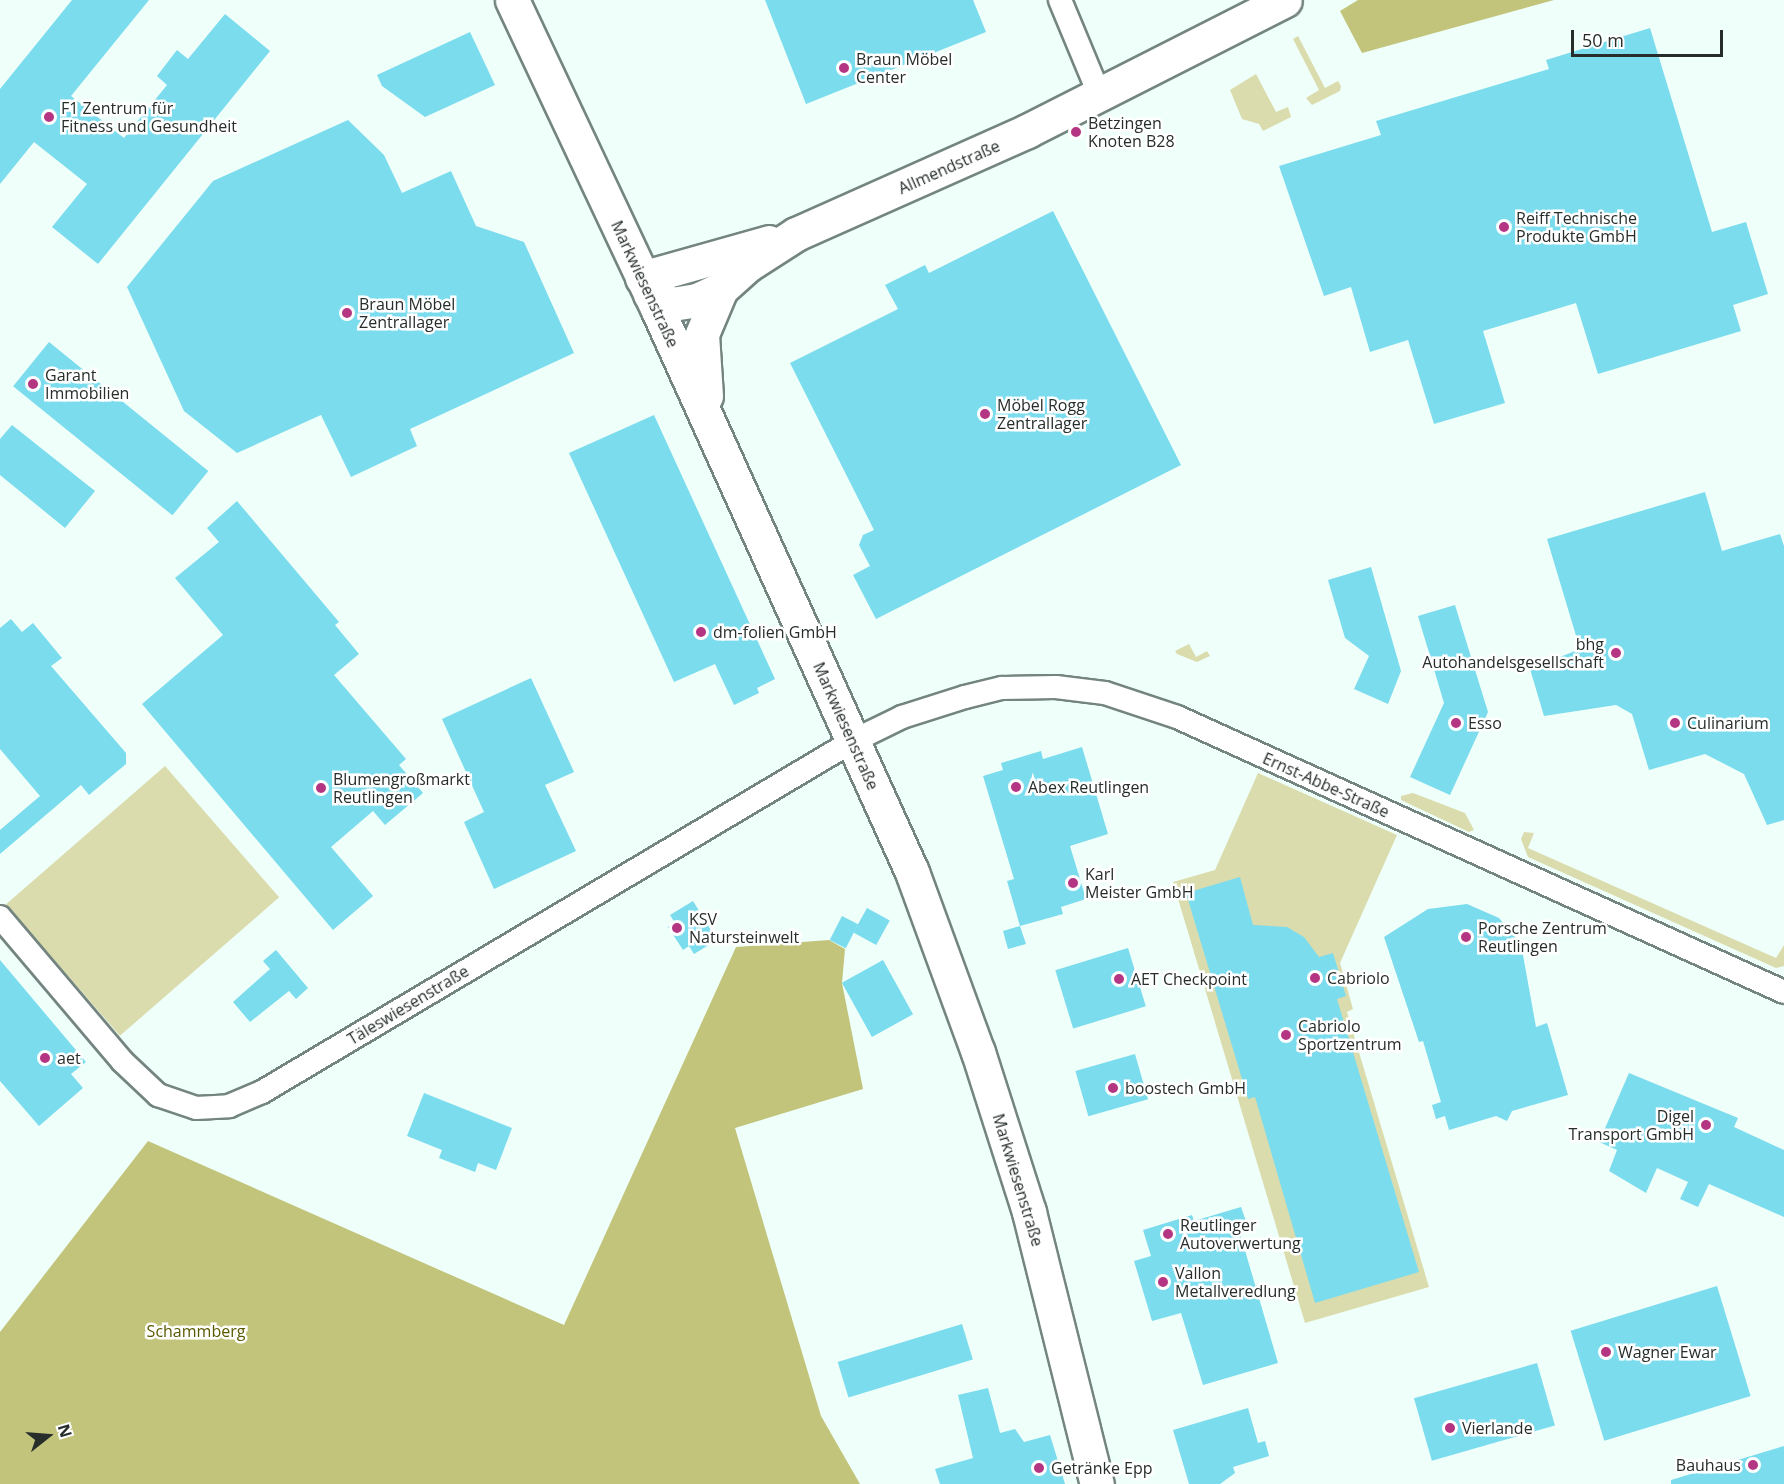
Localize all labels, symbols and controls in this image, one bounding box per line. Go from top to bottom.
scale bar [1574,18,1726,56]
text: 50 m [1582,28,1624,52]
place label: Braun Möbel Center [856,49,952,87]
marker: Braun Möbel Center [837,61,851,75]
place label: F1 Zentrum für Fitness und Gesundheit [61,98,237,136]
marker: F1 Zentrum für Fitness und Gesundheit [42,110,56,124]
place label: Betzingen Knoten B28 [1088,113,1175,151]
marker: Betzingen Knoten B28 [1069,125,1083,139]
street label: Allmendstraße [895,136,1003,198]
place label: Reiff Technische Produkte GmbH [1516,208,1637,246]
street label: Markwiesenstraße [607,218,683,350]
marker: Reiff Technische Produkte GmbH [1497,220,1511,234]
place label: Braun Möbel Zentrallager [359,294,455,332]
marker: Braun Möbel Zentrallager [340,306,354,320]
place label: Garant Immobilien [45,365,129,403]
marker: Garant Immobilien [26,377,40,391]
place label: Möbel Rogg Zentrallager [997,395,1087,433]
marker: Möbel Rogg Zentrallager [978,407,992,421]
place label: dm-folien GmbH [713,622,837,642]
marker: dm-folien GmbH [694,625,708,639]
place label: bhg Autohandelsgesellschaft [1422,634,1604,672]
marker: bhg Autohandelsgesellschaft [1609,646,1623,660]
street label: Markwiesenstraße [809,659,883,793]
place label: Esso [1468,713,1502,733]
place label: Culinarium [1687,713,1769,733]
marker: Esso [1449,716,1463,730]
marker: Culinarium [1668,716,1682,730]
street label: Ernst-Abbe-Straße [1260,748,1392,822]
place label: Blumengroßmarkt Reutlingen [333,769,470,807]
place label: Abex Reutlingen [1028,777,1149,797]
marker: Abex Reutlingen [1009,780,1023,794]
marker: Blumengroßmarkt Reutlingen [314,781,328,795]
place label: Karl Meister GmbH [1085,864,1193,902]
marker: Karl Meister GmbH [1066,876,1080,890]
place label: KSV Natursteinwelt [689,909,799,947]
place label: Porsche Zentrum Reutlingen [1478,918,1607,956]
marker: KSV Natursteinwelt [670,921,684,935]
marker: Porsche Zentrum Reutlingen [1459,930,1473,944]
street label: Täleswiesenstraße [344,961,472,1049]
place label: Cabriolo [1327,968,1390,988]
place label: AET Checkpoint [1131,969,1247,989]
marker: Cabriolo [1308,971,1322,985]
marker: AET Checkpoint [1112,972,1126,986]
place label: Cabriolo Sportzentrum [1298,1016,1402,1054]
marker: Cabriolo Sportzentrum [1279,1028,1293,1042]
place label: aet [57,1048,81,1068]
marker: aet [38,1051,52,1065]
place label: boostech GmbH [1125,1078,1246,1098]
marker: boostech GmbH [1106,1081,1120,1095]
place label: Digel Transport GmbH [1568,1106,1694,1144]
street label: Markwiesenstraße [989,1111,1047,1249]
marker: Digel Transport GmbH [1699,1118,1713,1132]
place label: Reutlinger Autoverwertung [1180,1215,1301,1253]
marker: Reutlinger Autoverwertung [1161,1227,1175,1241]
place label: Vallon Metallveredlung [1175,1263,1296,1301]
marker: Vallon Metallveredlung [1156,1275,1170,1289]
park label: Schammberg [147,1321,245,1341]
place label: Wagner Ewar [1618,1342,1717,1362]
marker: Wagner Ewar [1599,1345,1613,1359]
north arrow [18,1406,78,1466]
place label: Vierlande [1462,1418,1533,1438]
text: N [53,1421,78,1440]
marker: Vierlande [1443,1421,1457,1435]
place label: Bauhaus [1676,1455,1741,1475]
place label: Getränke Epp [1051,1458,1153,1478]
marker: Bauhaus [1746,1458,1760,1472]
marker: Getränke Epp [1032,1461,1046,1475]

